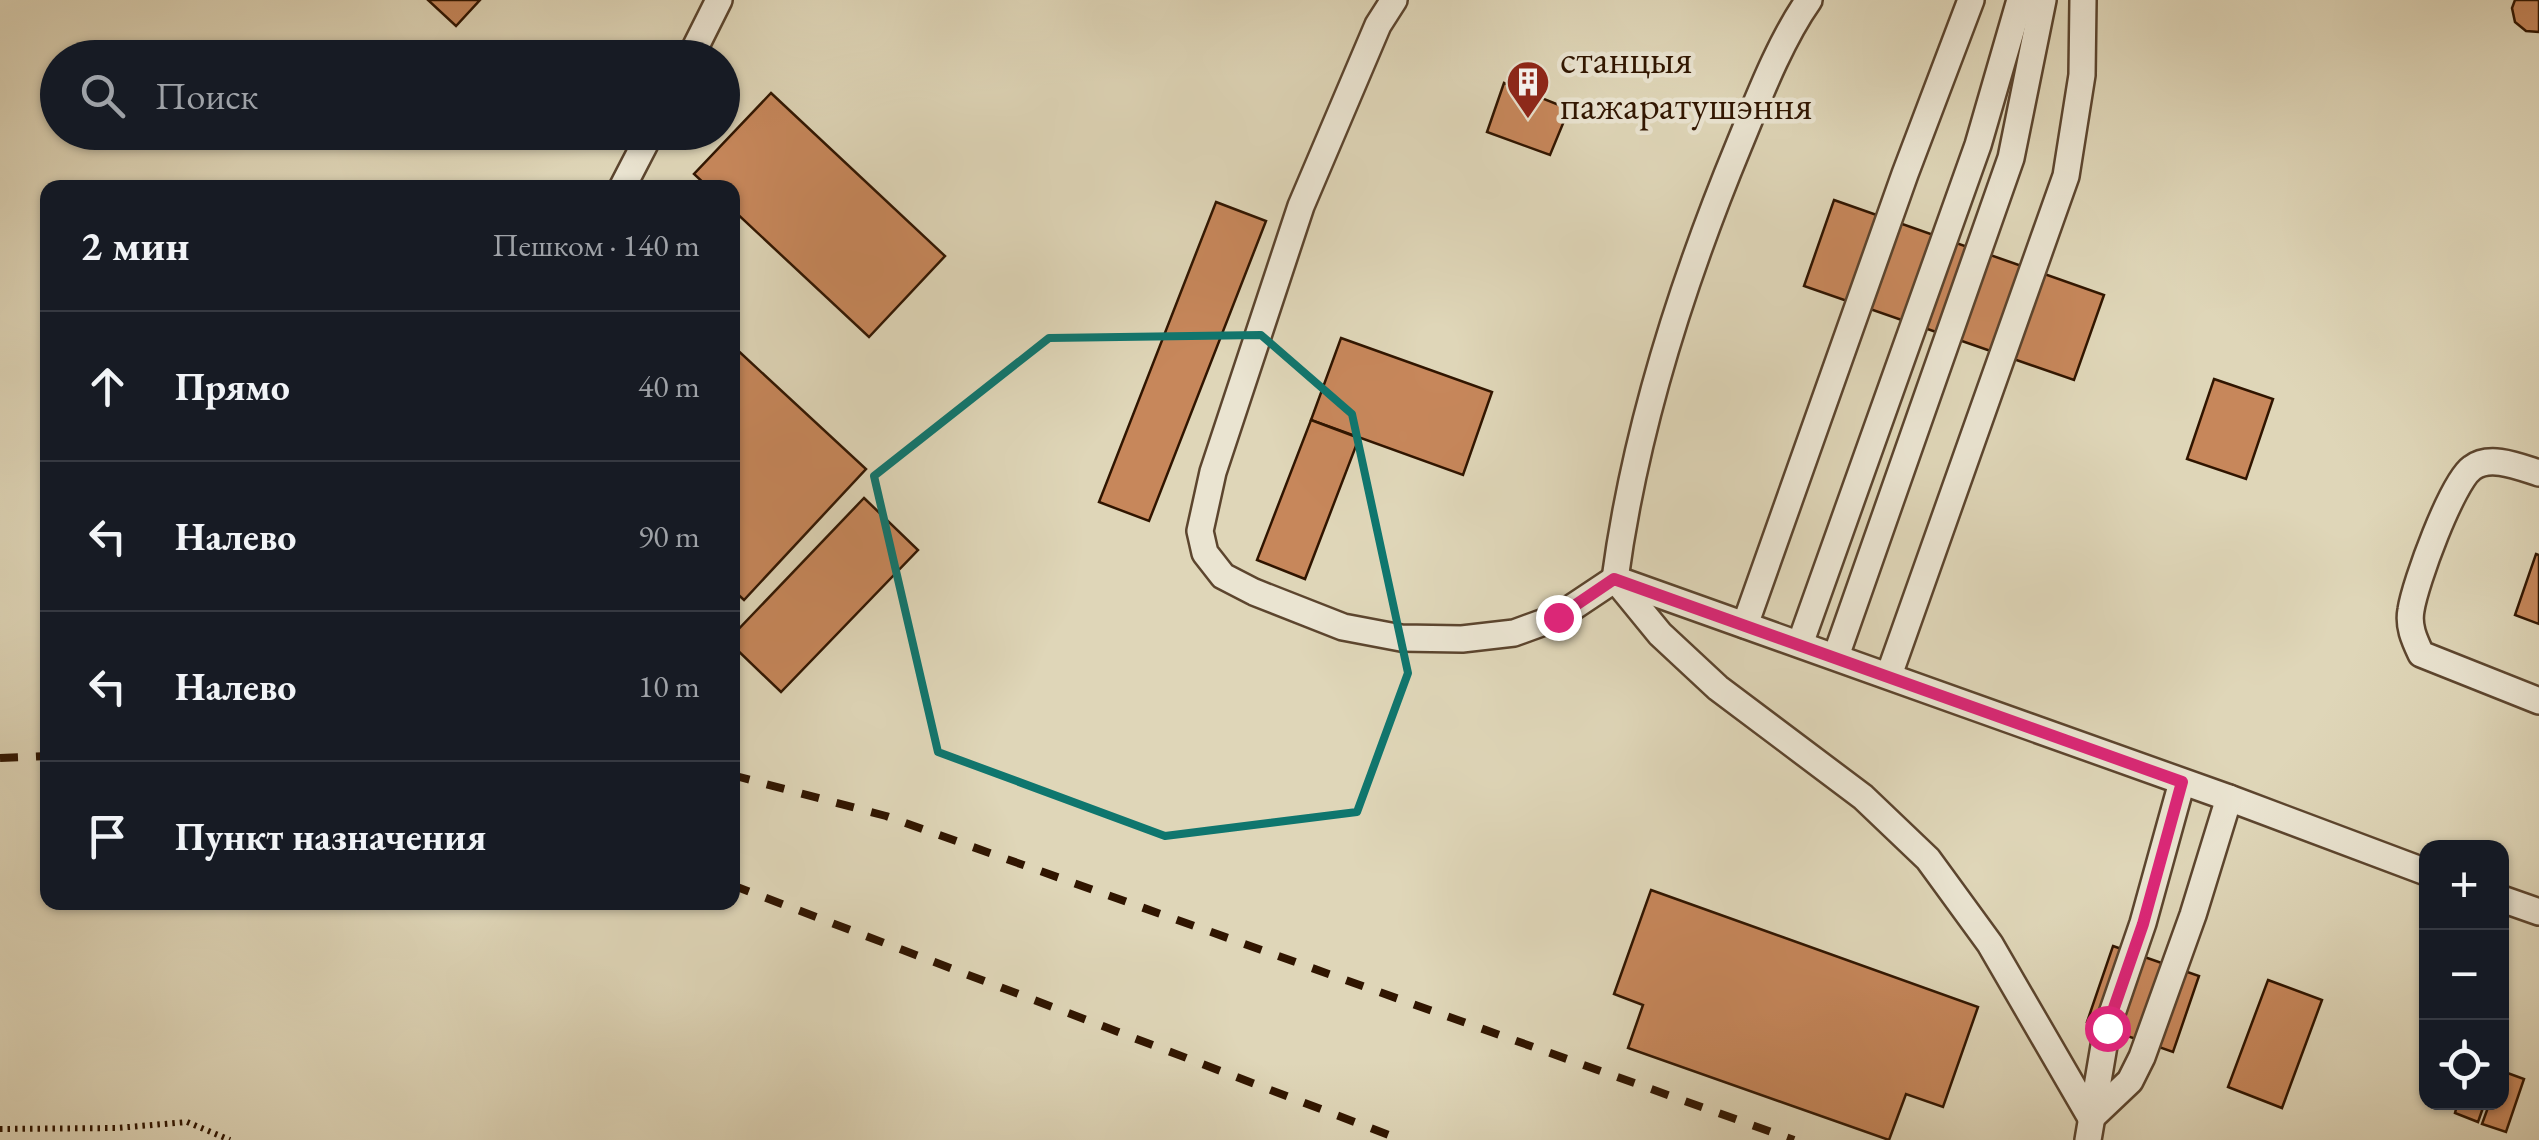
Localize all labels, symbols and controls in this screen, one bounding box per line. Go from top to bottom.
place label: станцыя пажаратушэння [1560,33,1812,131]
search box [40,40,740,150]
building icon: станцыя пажаратушэння [1505,59,1551,120]
icon: search [75,68,130,123]
text: Поиск [155,71,258,120]
text: 2 мин [80,218,189,273]
text: Пешком · 140 m [492,224,700,266]
icon: ahead [80,359,135,414]
text: Прямо [175,362,290,411]
text: 40 m [638,365,700,407]
icon: left [80,509,135,564]
text: Налево [175,512,296,561]
text: 90 m [638,515,700,557]
route end [1536,595,1582,641]
icon: left [80,659,135,714]
text: Налево [175,662,296,711]
text: 10 m [638,665,700,707]
icon: arrive [80,809,135,864]
text: Пункт назначения [175,812,486,861]
map controls [2419,840,2509,1110]
button: + [2419,840,2509,930]
button: − [2419,930,2509,1020]
route start [2085,1006,2131,1052]
button: locate [2419,1020,2509,1110]

